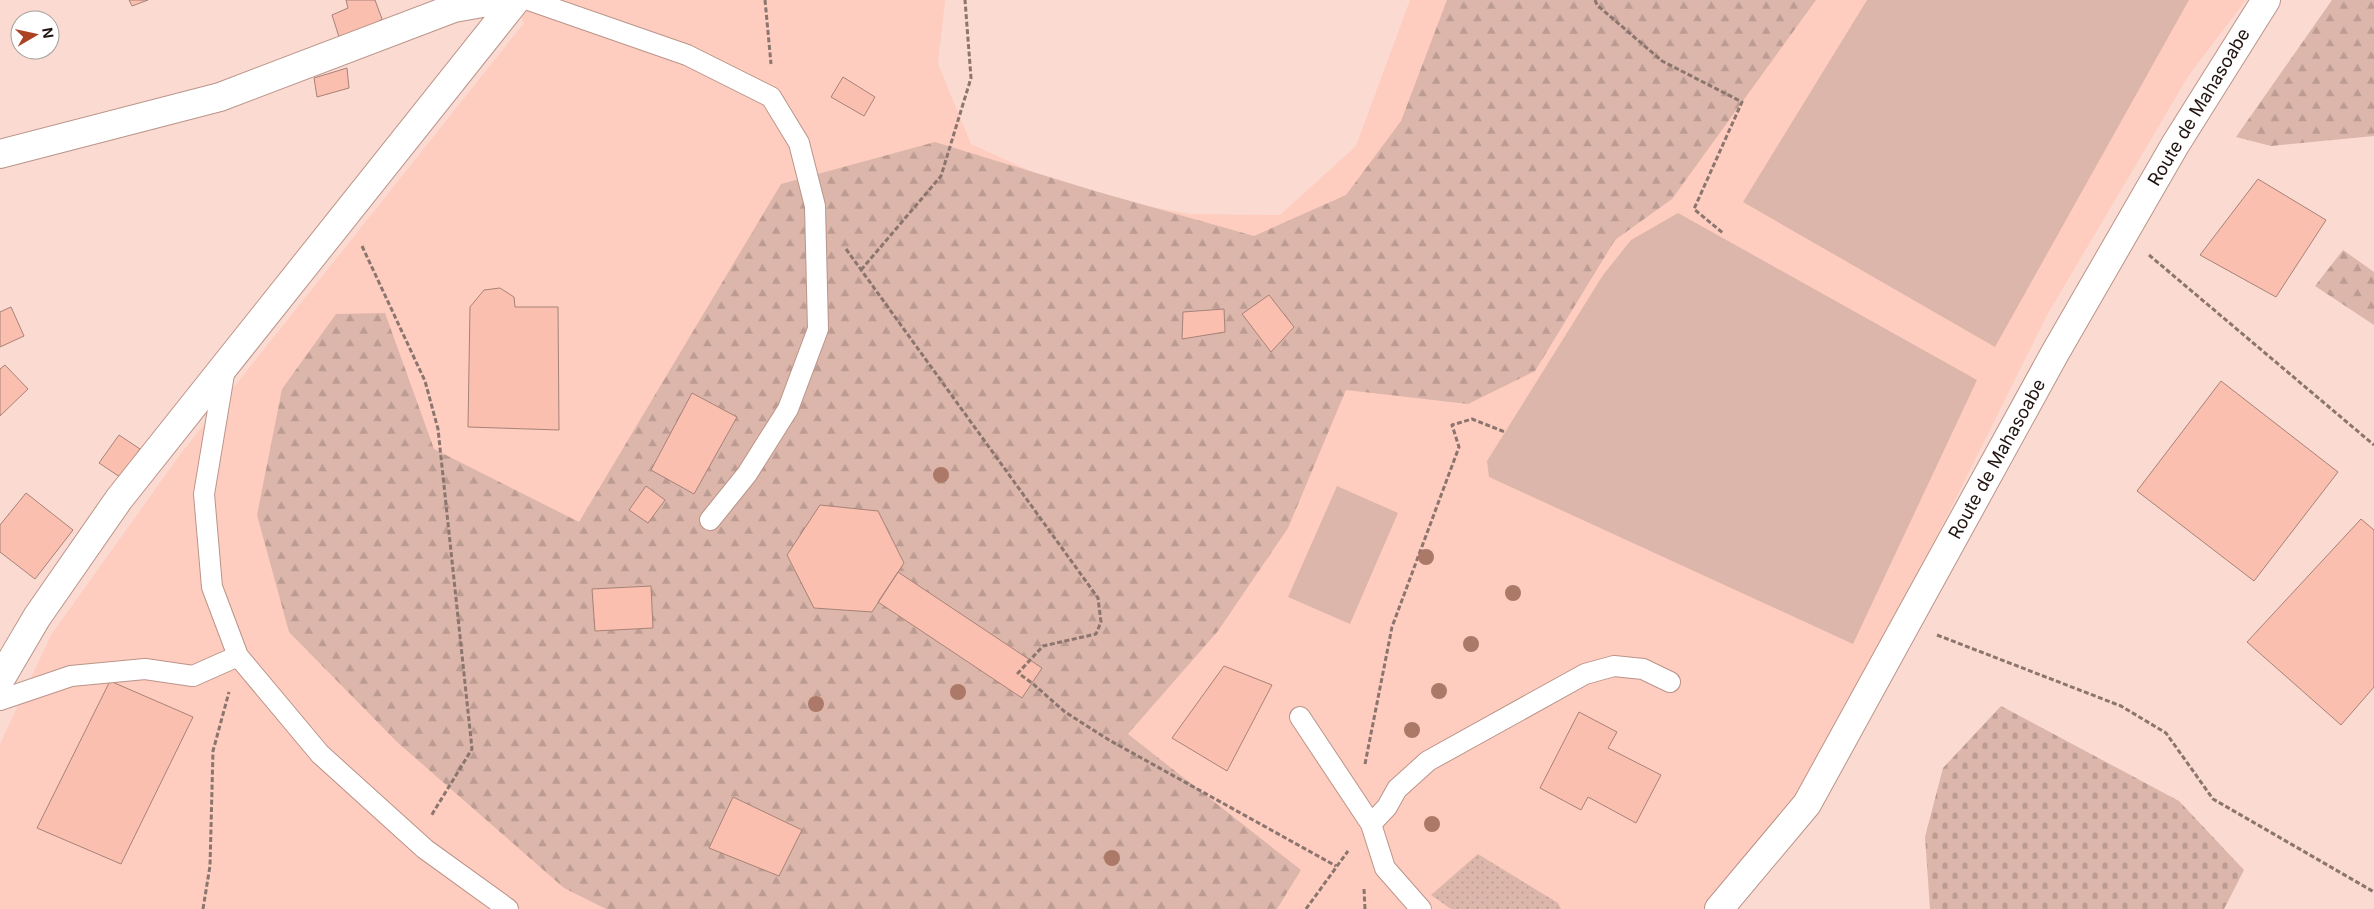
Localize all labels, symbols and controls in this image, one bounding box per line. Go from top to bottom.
north arrow [10,10,60,60]
street label: Route de Mahasoabe [2143,24,2254,189]
text: N [39,26,58,39]
street label: Route de Mahasoabe [1944,375,2049,542]

